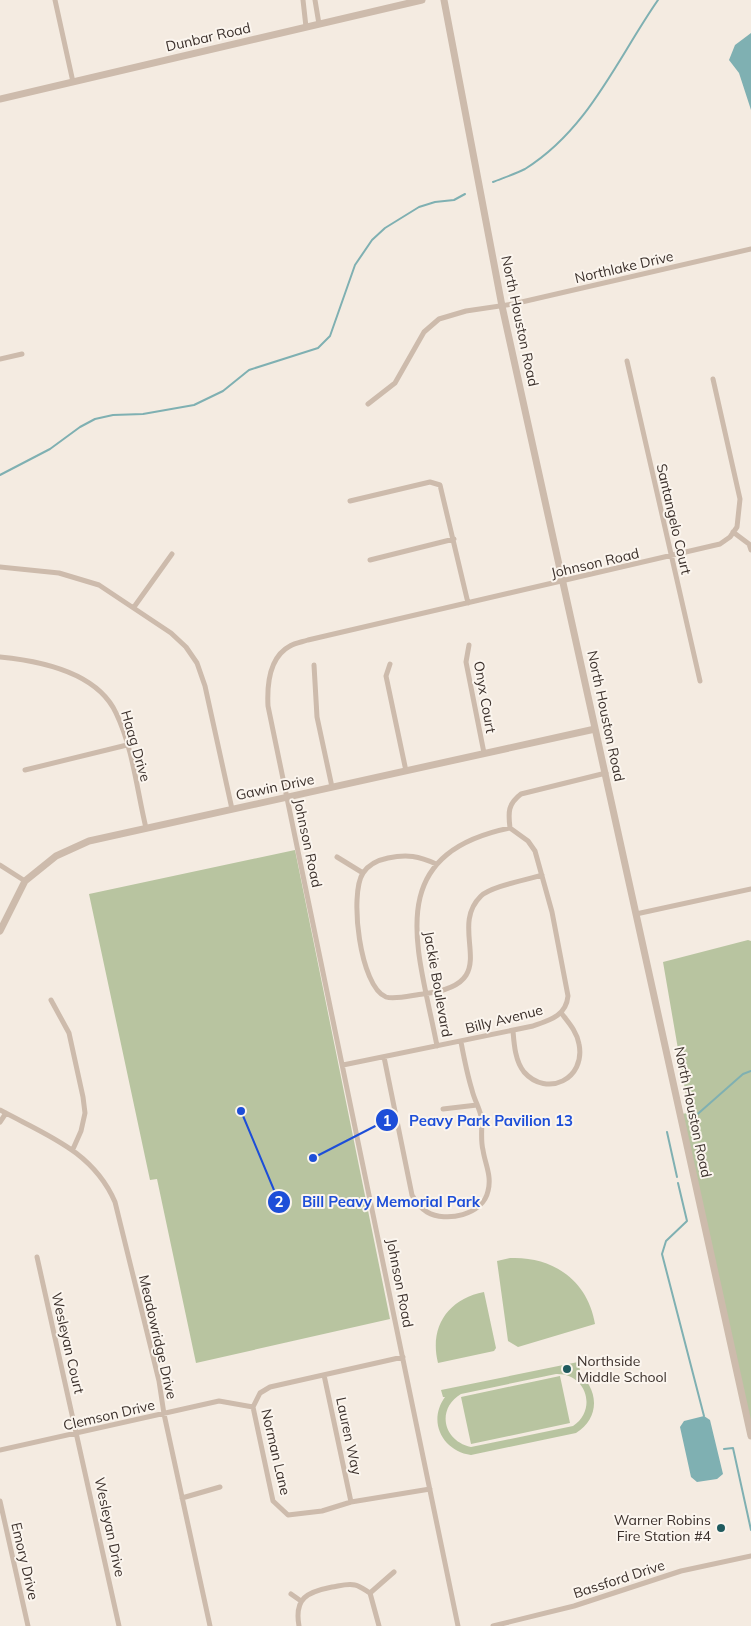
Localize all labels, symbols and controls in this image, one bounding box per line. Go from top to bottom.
street label: Dunbar Road [164,18,252,56]
street label: Northlake Drive [573,247,675,287]
street label: North Houston Road [497,254,543,388]
street label: Santangelo Court [652,462,696,576]
street label: Johnson Road [549,544,641,582]
street label: North Houston Road [583,649,629,783]
street label: Onyx Court [470,660,500,735]
street label: Haag Drive [117,708,155,784]
street label: Gawin Drive [234,770,316,804]
street label: Johnson Road [290,797,326,889]
street label: Jackie Boulevard [420,930,456,1038]
street label: Billy Avenue [463,1001,545,1037]
street label: North Houston Road [670,1045,716,1179]
callout: Peavy Park Pavilion 13 [374,1105,583,1135]
text: 1 [382,1111,392,1130]
text: Peavy Park Pavilion 13 [409,1111,573,1130]
callout: Bill Peavy Memorial Park [267,1187,490,1217]
text: 2 [274,1192,284,1211]
text: Bill Peavy Memorial Park [302,1192,481,1211]
street label: Johnson Road [383,1237,417,1329]
street label: Meadowridge Drive [135,1273,181,1401]
street label: Wesleyan Court [48,1291,88,1395]
place label: Northside Middle School [577,1352,667,1386]
marker: Northside Middle School [561,1363,573,1375]
street label: Lauren Way [332,1395,366,1477]
street label: Clemson Drive [61,1396,157,1434]
street label: Norman Lane [257,1407,295,1497]
street label: Wesleyan Drive [91,1475,129,1579]
place label: Warner Robins Fire Station #4 [614,1511,712,1545]
street label: Emory Drive [7,1521,43,1601]
marker: Warner Robins Fire Station #4 [715,1522,727,1534]
street label: Bassford Drive [571,1556,667,1602]

